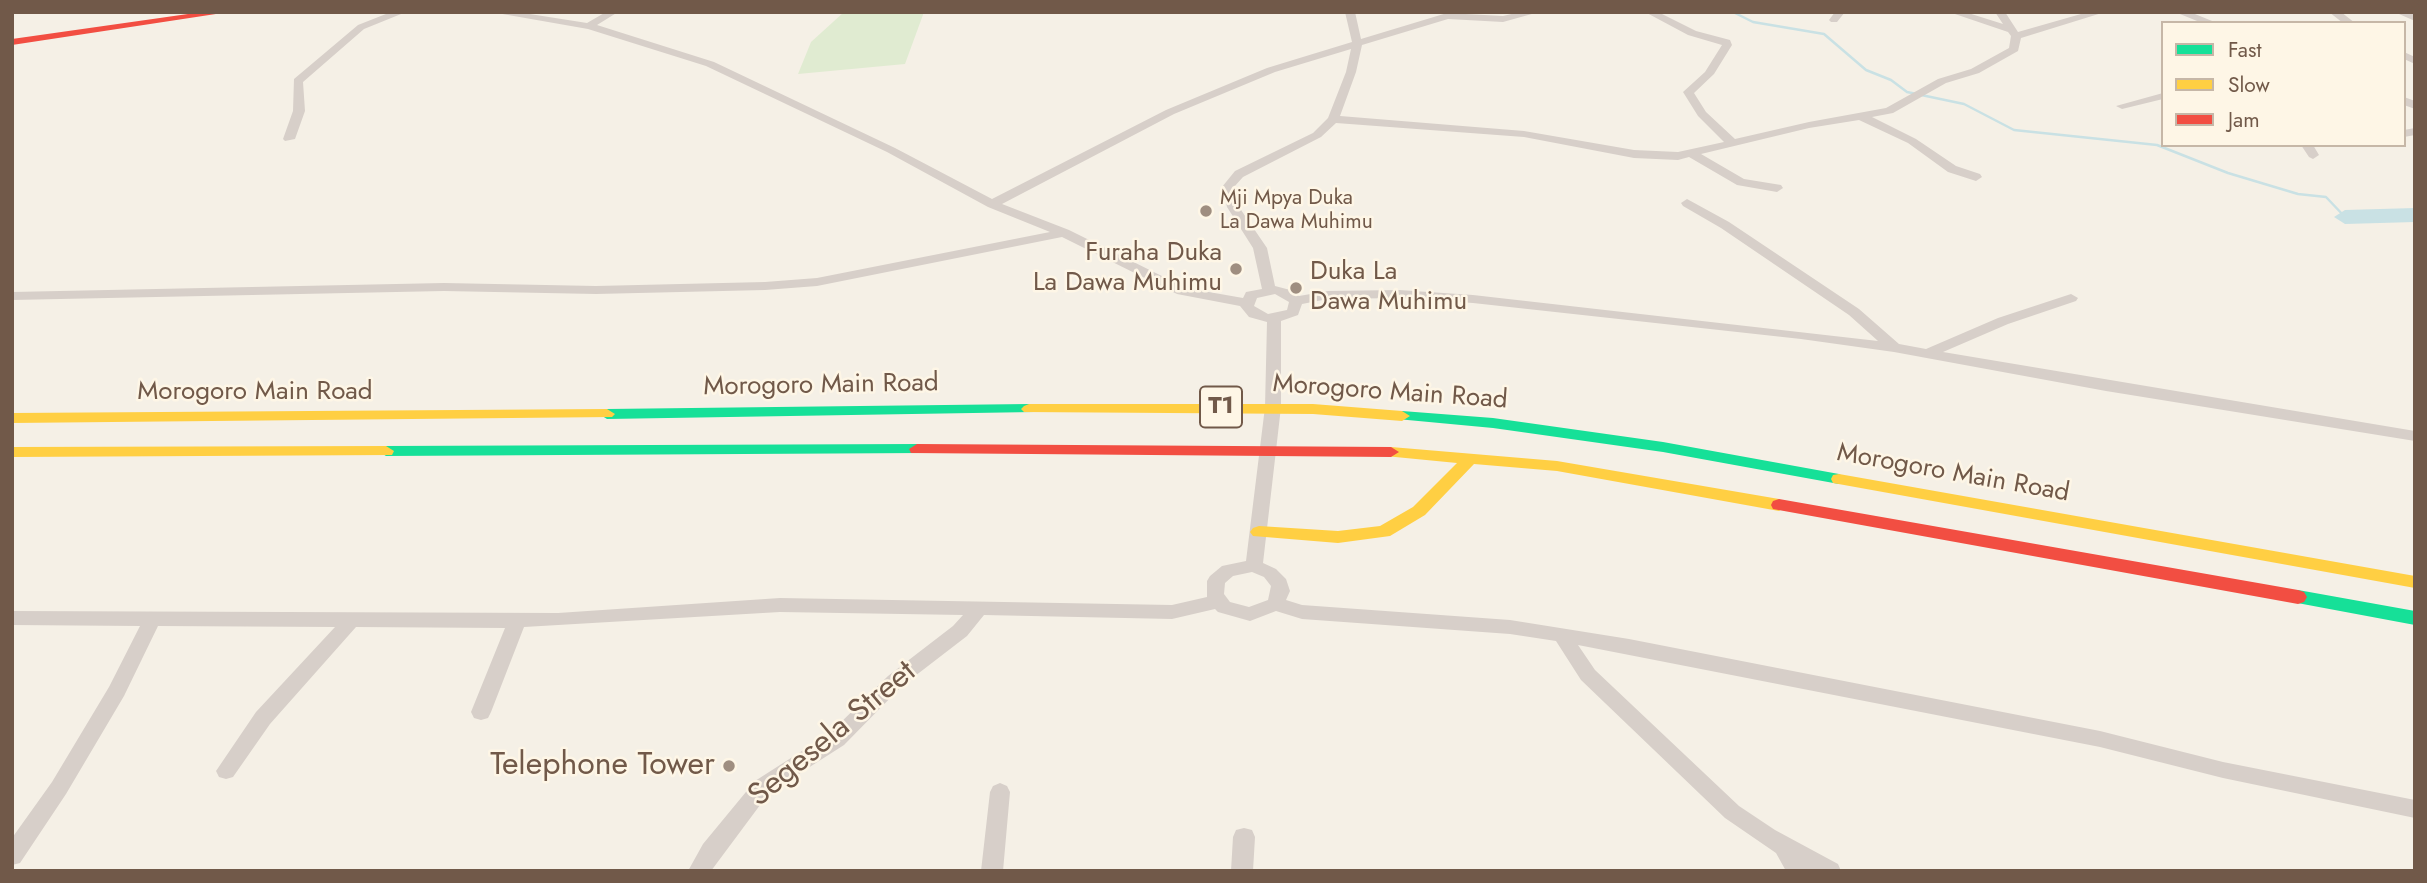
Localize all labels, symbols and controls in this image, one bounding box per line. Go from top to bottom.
legend [2161,21,2406,147]
text: Fast [2228,35,2261,65]
text: Slow [2228,70,2270,100]
text: Jam [2228,105,2260,135]
place label: Mji Mpya Duka La Dawa Muhimu [1220,186,1373,236]
marker: Mji Mpya Duka La Dawa Muhimu [1198,203,1214,219]
place label: Furaha Duka La Dawa Muhimu [1033,238,1222,300]
place label: Duka La Dawa Muhimu [1310,257,1467,318]
marker: Furaha Duka La Dawa Muhimu [1228,261,1244,277]
marker: Duka La Dawa Muhimu [1288,280,1304,296]
street label: Morogoro Main Road [703,368,939,404]
street label: Morogoro Main Road [1272,369,1508,417]
street label: Morogoro Main Road [137,377,373,409]
road number: T1 [1200,386,1242,428]
street label: Morogoro Main Road [1834,438,2072,510]
street label: Segesela Street [741,654,925,816]
place label: Telephone Tower [490,747,715,785]
marker: Telephone Tower [721,758,737,774]

